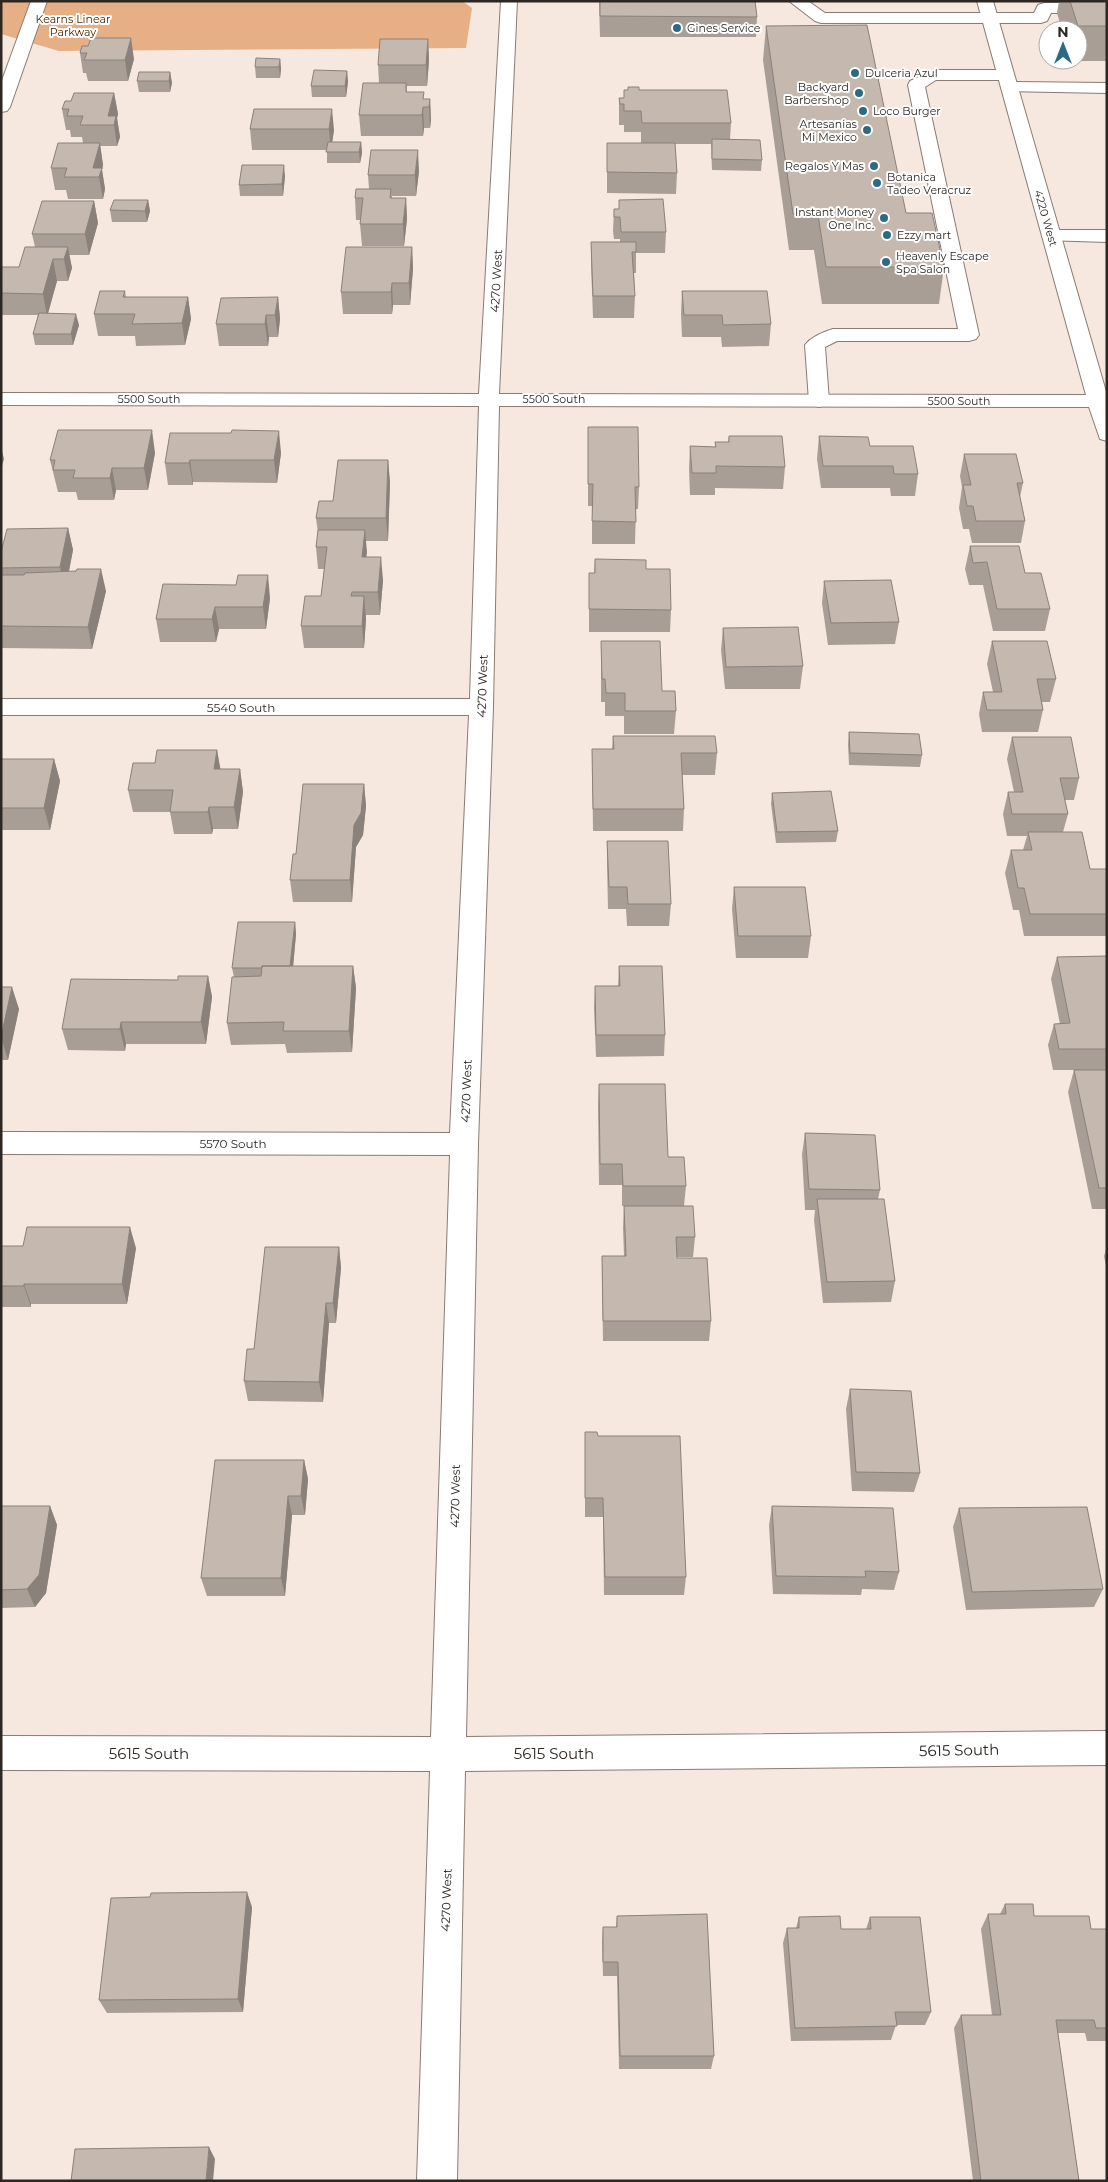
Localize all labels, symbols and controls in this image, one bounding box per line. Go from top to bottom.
park label: Kearns Linear Parkway [36,12,110,39]
north arrow [1038,20,1088,70]
place label: Gines Service [687,21,761,35]
marker: Gines Service [671,22,683,34]
text: N [1057,23,1069,41]
place label: Dulceria Azul [865,66,938,80]
marker: Dulceria Azul [849,67,861,79]
place label: Backyard Barbershop [784,80,849,107]
marker: Backyard Barbershop [853,87,865,99]
place label: Loco Burger [873,104,941,118]
marker: Loco Burger [857,105,869,117]
place label: Artesanias Mi Mexico [800,117,858,144]
marker: Artesanias Mi Mexico [861,124,873,136]
place label: Regalos Y Mas [785,159,865,173]
marker: Regalos Y Mas [868,160,880,172]
place label: Botanica Tadeo Veracruz [887,170,972,197]
marker: Botanica Tadeo Veracruz [871,177,883,189]
street label: 4220 West [1031,188,1061,248]
place label: Instant Money One Inc. [795,205,874,232]
marker: Instant Money One Inc. [878,212,890,224]
place label: Ezzy mart [897,228,952,242]
marker: Ezzy mart [881,229,893,241]
street label: 4270 West [487,249,505,313]
place label: Heavenly Escape Spa Salon [896,249,989,276]
marker: Heavenly Escape Spa Salon [880,256,892,268]
street label: 5500 South [118,392,180,406]
street label: 5500 South [523,392,585,406]
street label: 5500 South [928,394,990,408]
street label: 4270 West [473,654,491,718]
street label: 5540 South [207,700,275,715]
street label: 4270 West [457,1059,475,1123]
street label: 5570 South [199,1136,267,1151]
street label: 4270 West [447,1464,463,1528]
street label: 5615 South [919,1740,999,1760]
street label: 5615 South [109,1744,189,1763]
street label: 5615 South [514,1744,594,1763]
street label: 4270 West [437,1868,455,1932]

